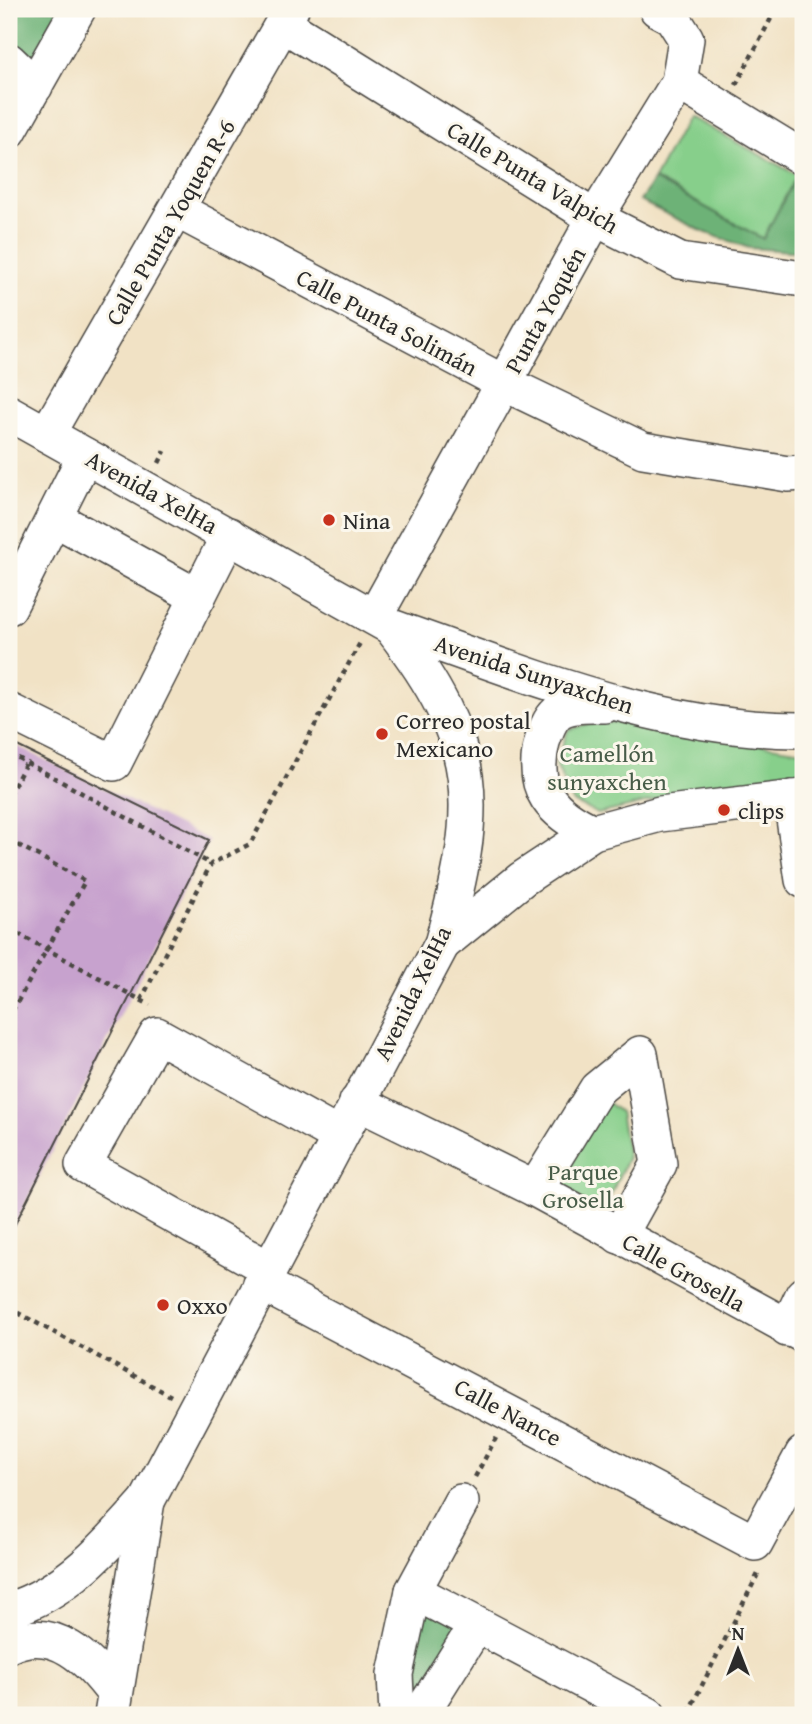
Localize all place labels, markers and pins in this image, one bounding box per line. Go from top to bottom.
place label: Nina [343,503,391,538]
marker: Nina [321,512,337,528]
place label: Correo postal Mexicano [396,703,531,766]
marker: Correo postal Mexicano [374,726,390,742]
place label: clips [738,793,784,828]
marker: clips [716,802,732,818]
place label: Oxxo [177,1288,228,1323]
marker: Oxxo [155,1297,171,1313]

